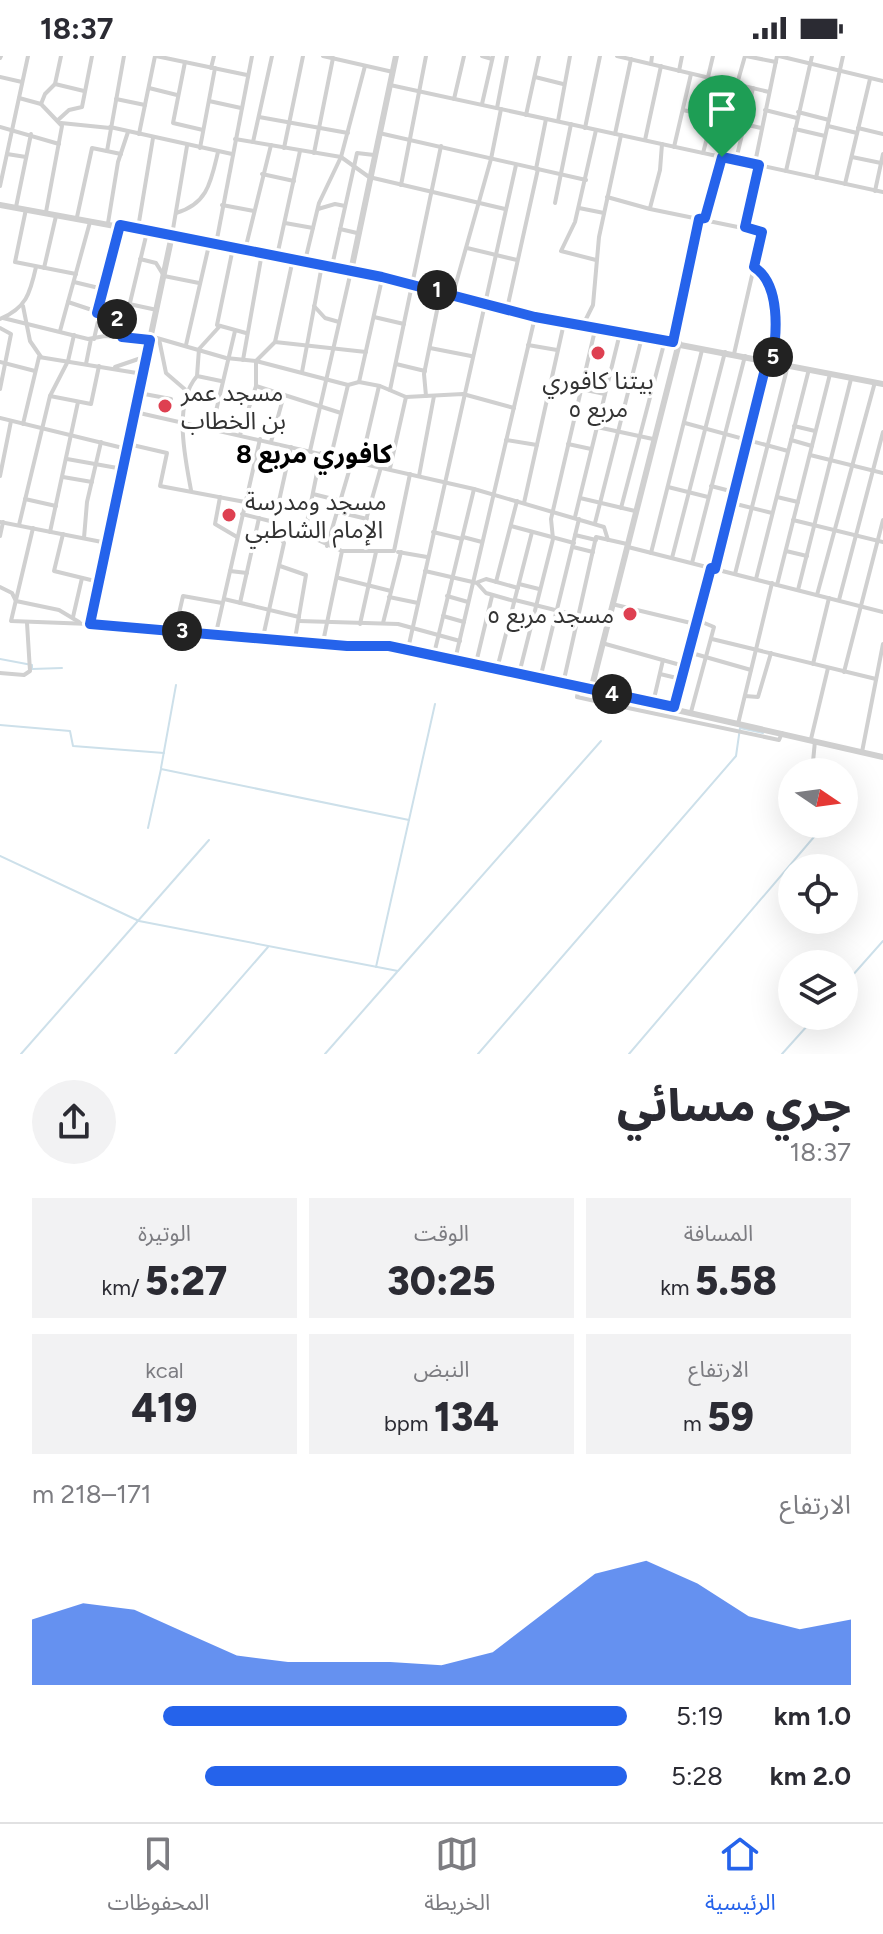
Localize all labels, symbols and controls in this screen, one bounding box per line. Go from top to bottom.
text: 18:37 [40,10,113,47]
pin [688,75,756,157]
icon: arrive [700,87,744,131]
pin: 1 [417,270,457,310]
text: 1 [432,276,442,303]
pin: 2 [97,299,137,339]
text: 2 [111,305,123,332]
pin: 5 [753,337,793,377]
text: 5 [767,343,779,370]
marker: بيتنا كافوري مربع ٥ [589,344,607,362]
place label: بيتنا كافوري مربع ٥ [542,366,654,426]
place label: مسجد عمر بن الخطاب [180,378,286,435]
marker: مسجد عمر بن الخطاب [156,397,174,415]
district label: كافوري مربع 8 [236,438,393,475]
place label: مسجد ومدرسة الإمام الشاطبي [245,487,387,548]
marker: مسجد ومدرسة الإمام الشاطبي [220,506,238,524]
place label: مسجد مربع ٥ [487,600,614,632]
marker: مسجد مربع ٥ [621,605,639,623]
pin: 3 [162,611,202,651]
text: 3 [176,617,188,644]
pin: 4 [592,674,632,714]
text: 4 [605,680,619,707]
north arrow [778,758,858,838]
map controls [778,758,858,1030]
button: locate [778,854,858,934]
button: layers [778,950,858,1030]
text: جري مسائي [617,1079,851,1132]
button: share [32,1080,116,1164]
text: 18:37 [790,1136,851,1168]
text: الوتيرة [138,1220,191,1247]
text: الوقت [414,1220,469,1247]
text: المسافة [684,1220,753,1247]
text: 5:27 [145,1257,227,1305]
text: 30:25 [387,1257,496,1305]
text: 5.58 [695,1257,777,1305]
text: /km [102,1274,145,1301]
text: km [660,1274,695,1301]
text: النبض [414,1356,469,1383]
text: الارتفاع [688,1356,749,1383]
text: kcal [145,1357,184,1384]
text: 419 [131,1384,198,1432]
text: 134 [434,1393,499,1441]
text: 59 [707,1393,754,1441]
text: bpm [384,1410,434,1437]
text: m [683,1410,707,1437]
text: 171–218 m [32,1478,152,1510]
text: الارتفاع [780,1489,851,1521]
text: 5:19 [676,1700,723,1732]
text: 1.0 km [774,1700,851,1732]
text: 5:28 [671,1760,723,1792]
text: 2.0 km [770,1760,851,1792]
tab: المحفوظات [107,1832,210,1926]
tab: الخريطة [424,1832,490,1926]
tab: الرئيسية [705,1832,776,1926]

